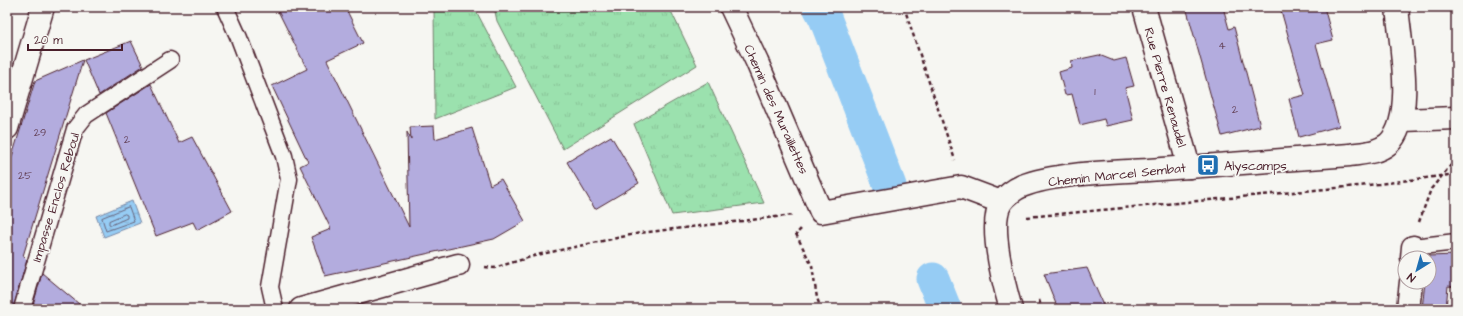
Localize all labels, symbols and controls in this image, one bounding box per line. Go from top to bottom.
street label: Rue Pierre Renaudel [1139,25,1191,149]
scale bar [28,26,122,52]
text: 20 m [34,32,63,49]
house number: 4 [1218,38,1226,53]
street label: Chemin des Muraillettes [739,42,813,178]
house number: 1 [1094,84,1096,99]
house number: 2 [1232,102,1239,117]
house number: 29 [34,125,46,140]
street label: Impasse Enclos Reboul [28,130,84,264]
house number: 2 [124,132,131,147]
bus stop icon: Alyscamps [1195,152,1221,178]
place label: Alyscamps [1224,157,1287,176]
street label: Chemin Marcel Sembat [1047,159,1187,191]
house number: 25 [18,168,32,183]
north arrow [1397,250,1437,290]
text: N [1404,269,1419,286]

